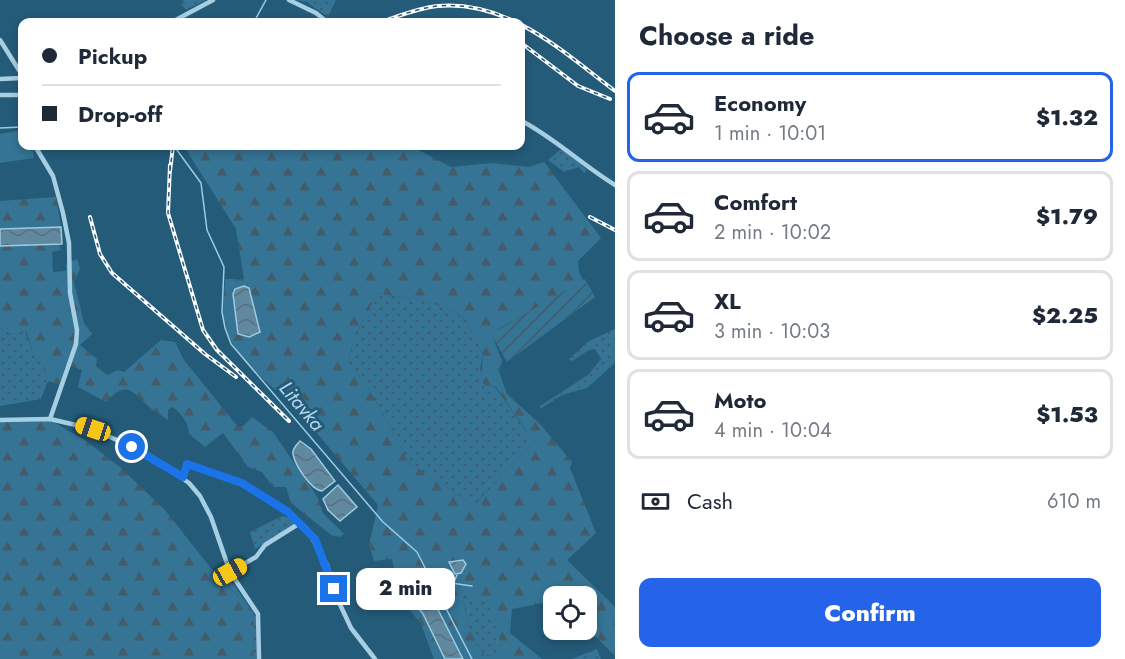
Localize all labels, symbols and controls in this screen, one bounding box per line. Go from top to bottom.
text: Choose a ride [639,16,814,55]
text: Pickup [78,40,147,72]
text: Economy [714,87,806,119]
icon: car [642,90,696,144]
text: Drop-off [78,98,162,130]
text: $1.32 [1036,101,1098,133]
text: 1 min · 10:01 [714,119,826,148]
text: Comfort [714,186,797,218]
icon: car [642,189,696,243]
text: $1.79 [1036,200,1098,232]
text: 2 min · 10:02 [714,218,831,247]
text: XL [714,285,741,317]
icon: car [642,288,696,342]
text: $2.25 [1032,299,1098,331]
text: 3 min · 10:03 [714,317,830,346]
water label: Litavka [272,375,331,438]
text: Moto [714,384,767,416]
icon: car [642,387,696,441]
text: $1.53 [1036,398,1098,430]
car [73,415,113,443]
text: 4 min · 10:04 [714,416,832,445]
route start [118,433,145,460]
icon: cash [639,485,672,518]
text: Cash [687,485,733,517]
text: 610 m [1047,487,1101,516]
car [210,555,250,589]
callout: 2 min [355,568,454,610]
text: 2 min [379,574,432,603]
route end [320,575,347,602]
button: Confirm [639,578,1101,647]
map controls [543,586,597,640]
button: locate [543,586,597,640]

